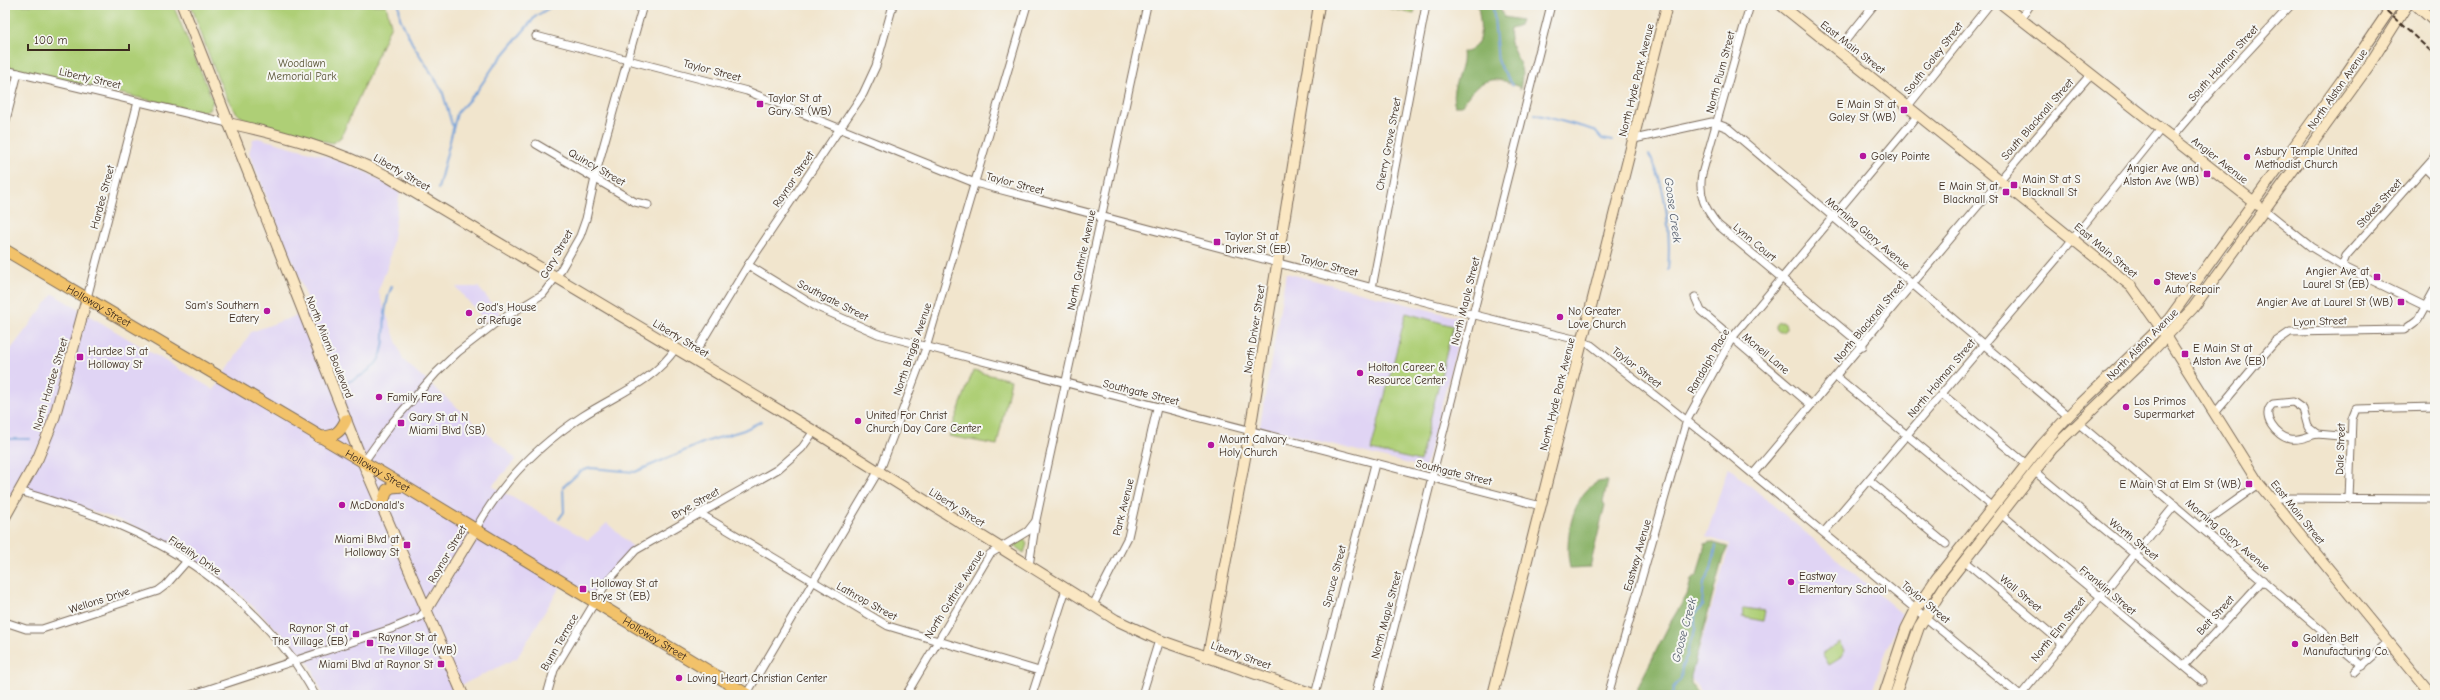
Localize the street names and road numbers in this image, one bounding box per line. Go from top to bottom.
street label: East Main Street [1818,18,1888,77]
street label: South Goley Street [1901,19,1966,97]
street label: North Hyde Park Avenue [1616,22,1657,138]
street label: South Holman Street [2186,22,2262,104]
street label: North Plum Street [1703,29,1738,115]
street label: North Alston Avenue [2305,46,2370,132]
street label: Taylor Street [682,57,743,85]
street label: Liberty Street [58,65,123,92]
street label: South Blacknall Street [1999,75,2077,163]
street label: Cherry Grove Street [1373,96,1404,192]
street label: Angier Avenue [2189,134,2251,187]
street label: Quincy Street [566,146,628,189]
street label: Raynor Street [770,148,817,210]
street label: Liberty Street [371,151,433,194]
street label: Hardee Street [88,163,117,231]
street label: Taylor Street [985,170,1046,198]
street label: Stokes Street [2354,176,2405,230]
street label: Morning Glory Avenue [1823,194,1913,273]
street label: North Guthrie Avenue [1065,208,1099,311]
street label: East Main Street [2071,220,2141,281]
street label: Lynn Court [1731,221,1779,265]
street label: Gary Street [537,227,576,281]
street label: Taylor Street [1299,252,1360,280]
street label: North Maple Street [1448,255,1483,346]
street label: Southgate Street [795,277,871,324]
street label: North Blacknall Street [1831,277,1908,365]
street label: Holloway Street [64,282,134,330]
street label: North Driver Street [1241,283,1268,374]
street label: North Miami Boulevard [303,294,356,400]
street label: North Briggs Avenue [890,301,935,397]
street label: North Alston Avenue [2104,306,2181,383]
street label: Lyon Street [2293,314,2348,329]
street label: Liberty Street [650,317,712,361]
street label: Randolph Place [1685,326,1732,396]
street label: Mcneil Lane [1740,330,1792,377]
street label: North Hardee Street [30,336,71,432]
street label: North Hyde Park Avenue [1537,336,1578,452]
street label: North Holman Street [1905,336,1979,420]
street label: Taylor Street [1609,344,1665,391]
street label: Southgate Street [1102,377,1181,408]
street label: Dale Street [2333,422,2348,475]
street label: Holloway Street [343,447,413,495]
street label: Southgate Street [1415,457,1494,488]
street label: Park Avenue [1110,477,1137,537]
street label: East Main Street [2268,478,2328,548]
street label: Brye Street [669,485,722,522]
street label: Liberty Street [927,485,988,530]
street label: Morning Glory Avenue [2183,496,2273,575]
street label: Worth Street [2106,516,2162,564]
street label: Eastway Avenue [1621,517,1654,593]
street label: Raynor Street [425,523,470,585]
street label: Fidelity Drive [166,533,224,578]
street label: Spruce Street [1320,543,1349,609]
street label: North Guthrie Avenue [922,547,987,641]
street label: Franklin Street [2077,563,2139,618]
street label: North Maple Street [1369,569,1405,660]
street label: Wall Street [1997,572,2045,615]
street label: Taylor Street [1899,578,1953,627]
street label: Lathrop Street [834,579,900,624]
street label: Wellons Drive [67,584,132,616]
street label: Belt Street [2194,592,2237,638]
street label: North Elm Street [2028,594,2089,664]
street label: Bunn Terrace [538,611,581,673]
street label: Holloway Street [620,614,690,664]
street label: Liberty Street [1209,639,1273,673]

